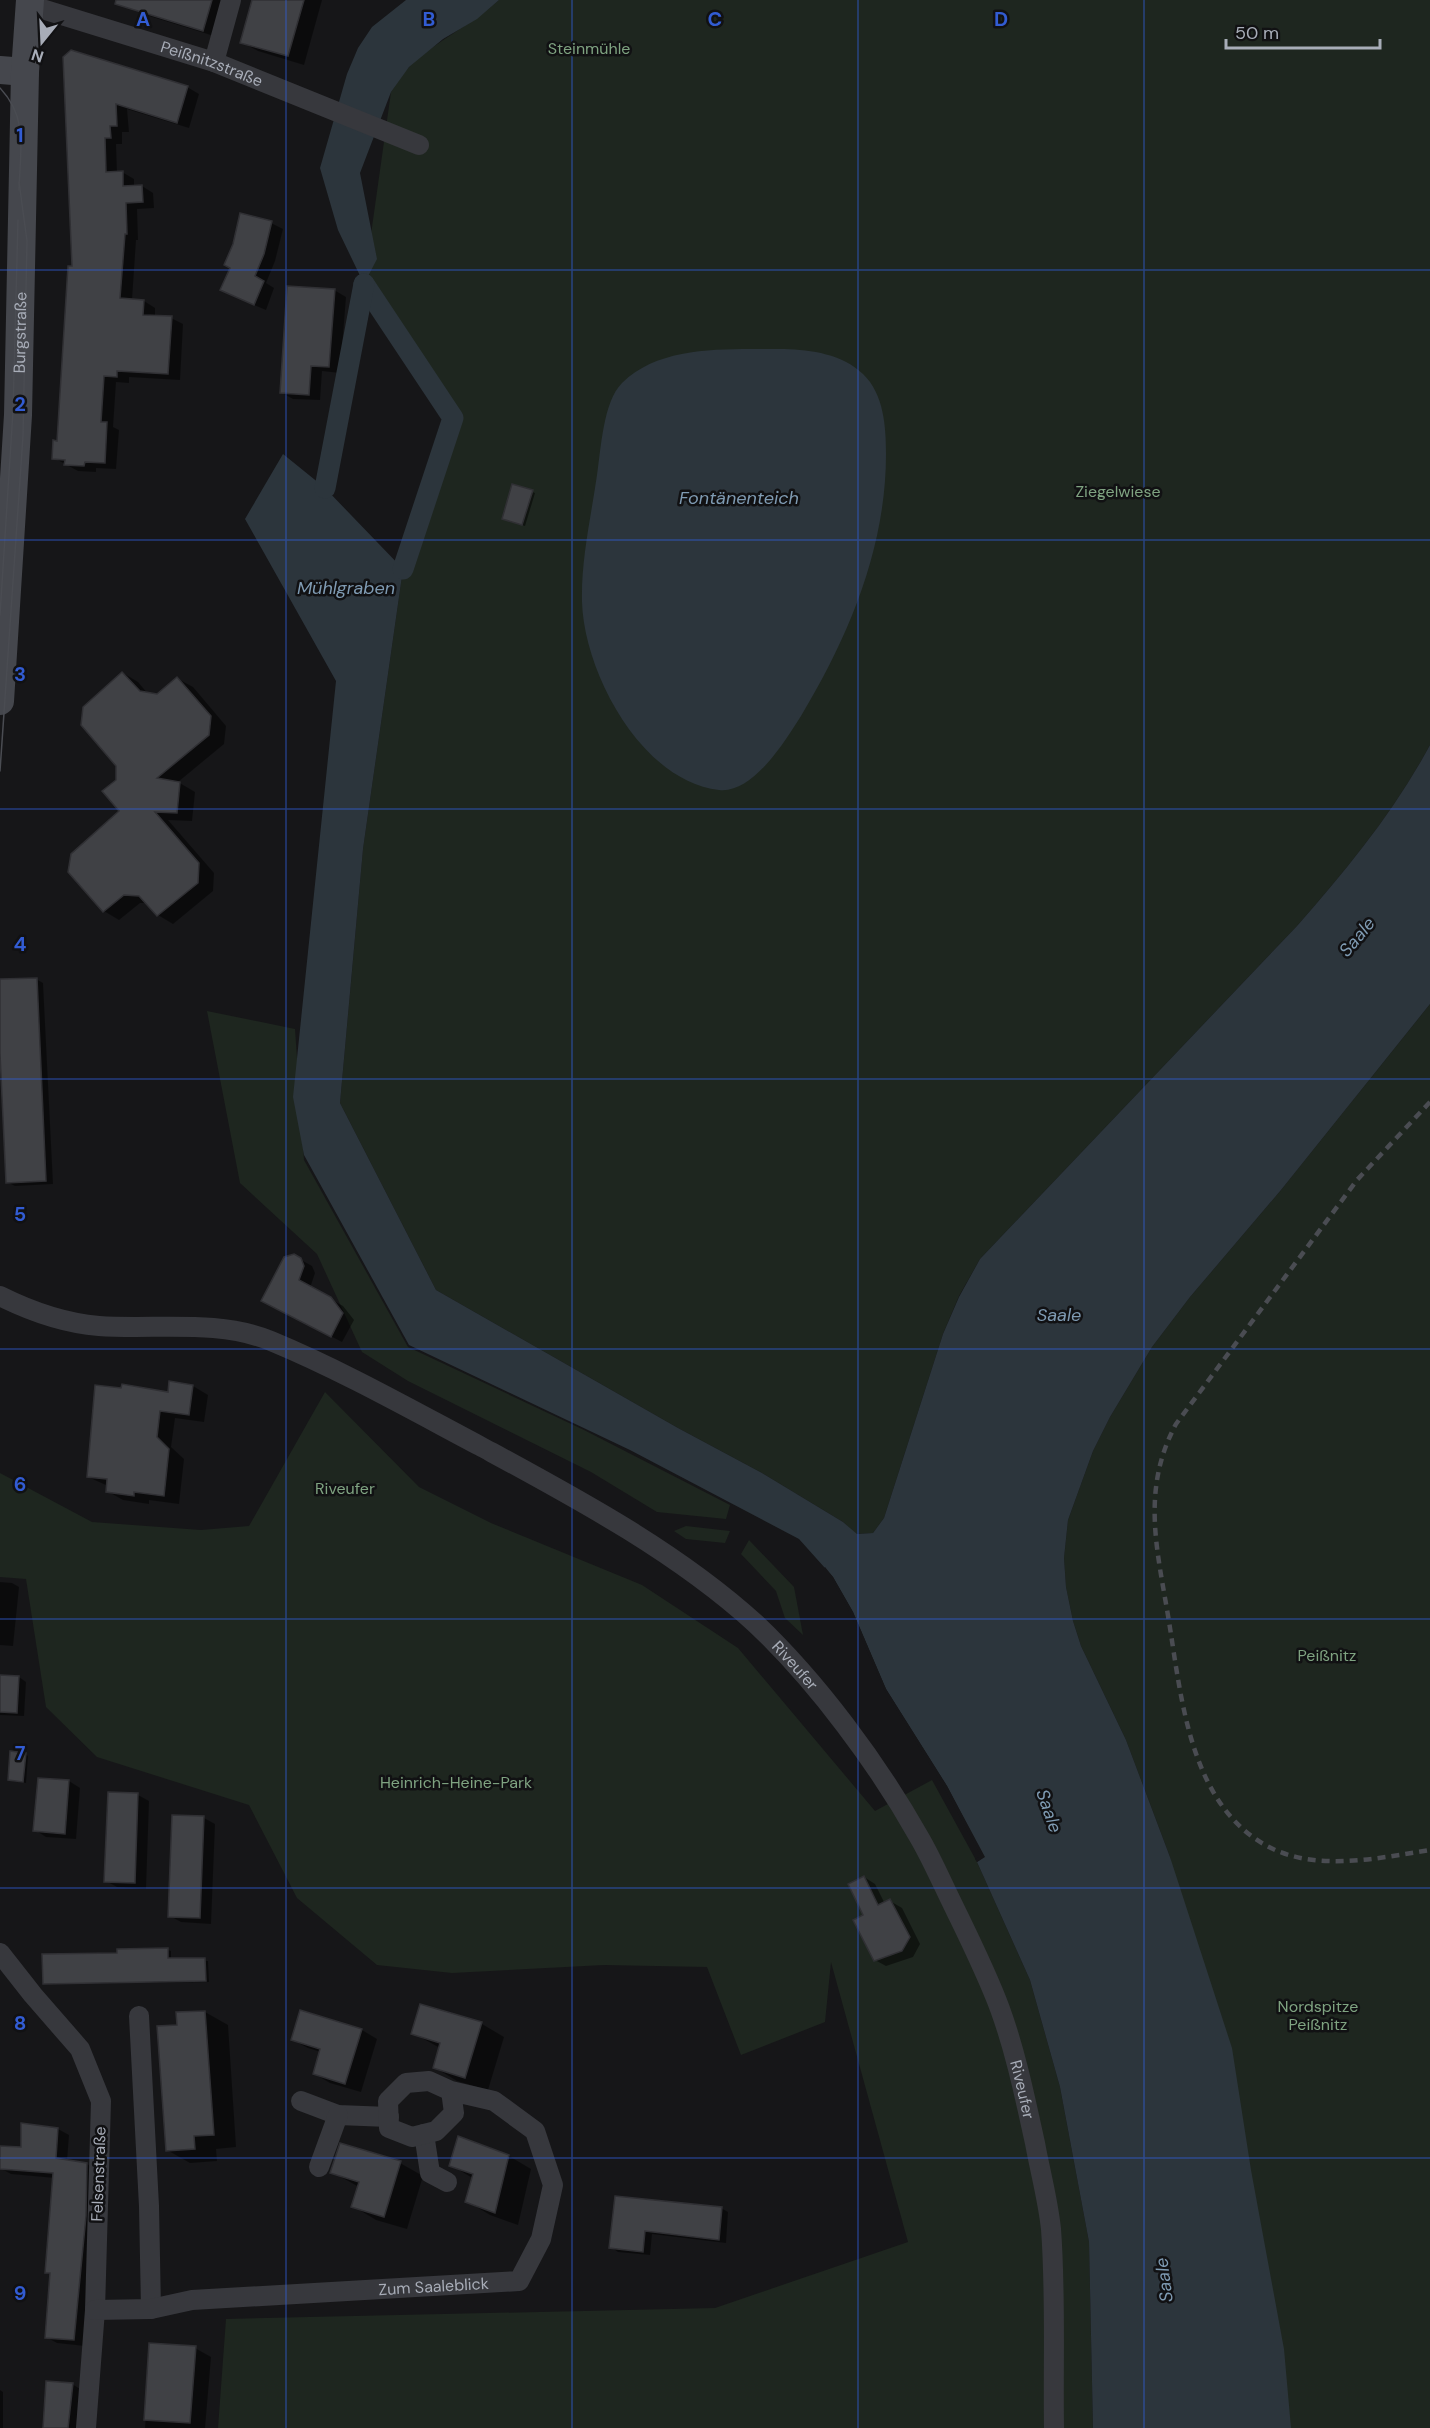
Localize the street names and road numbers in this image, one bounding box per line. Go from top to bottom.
street label: Peißnitzstraße [158,36,266,92]
street label: Burgstraße [9,292,32,374]
street label: Riveufer [767,1636,823,1695]
street label: Riveufer [1005,2058,1039,2121]
street label: Felsenstraße [86,2126,111,2222]
street label: Zum Saaleblick [378,2273,489,2300]

